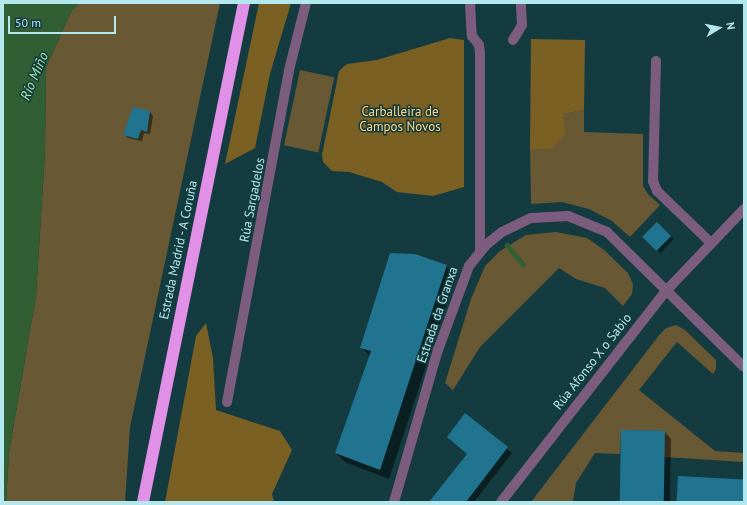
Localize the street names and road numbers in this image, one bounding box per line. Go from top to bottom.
street label: Rúa Sargadelos [237,157,269,243]
street label: Estrada Madrid - A Coruña [156,178,202,322]
street label: Estrada da Granxa [414,265,462,365]
street label: Rúa Afonso X o Sabio [550,310,636,414]

